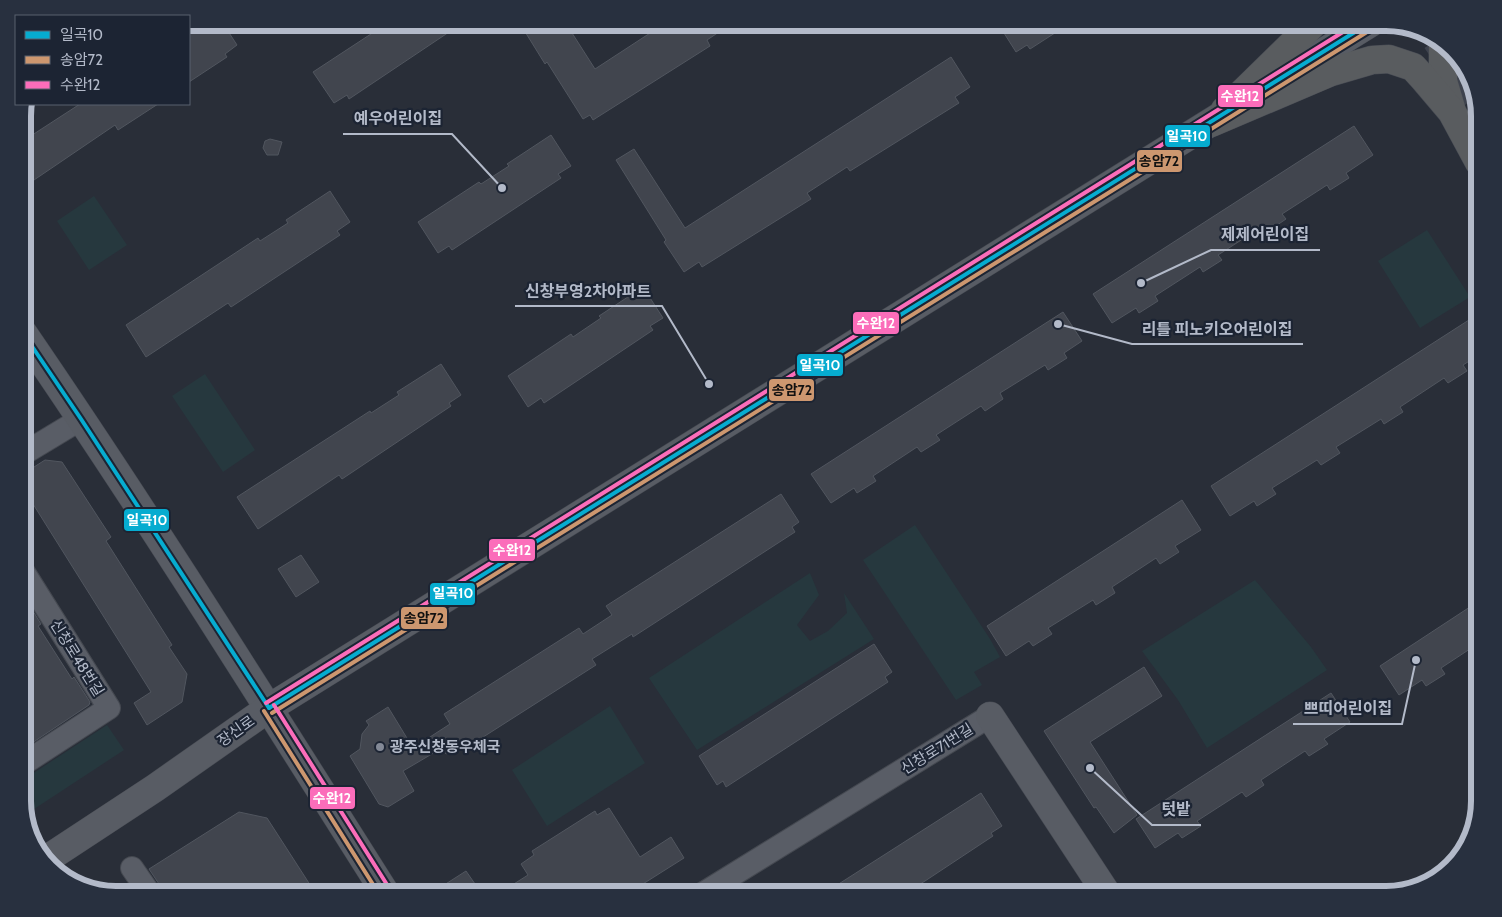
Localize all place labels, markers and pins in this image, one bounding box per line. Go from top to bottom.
callout: 예우어린이집 [343,103,452,134]
callout: 제제어린이집 [1211,219,1320,250]
callout: 신창부영2차아파트 [515,275,662,306]
callout: 리틀 피노키오어린이집 [1132,313,1303,344]
callout: 쁘띠어린이집 [1293,693,1402,724]
place label: 광주신창동우체국 [390,738,501,756]
marker: 광주신창동우체국 [374,741,386,753]
callout: 텃밭 [1152,794,1201,825]

